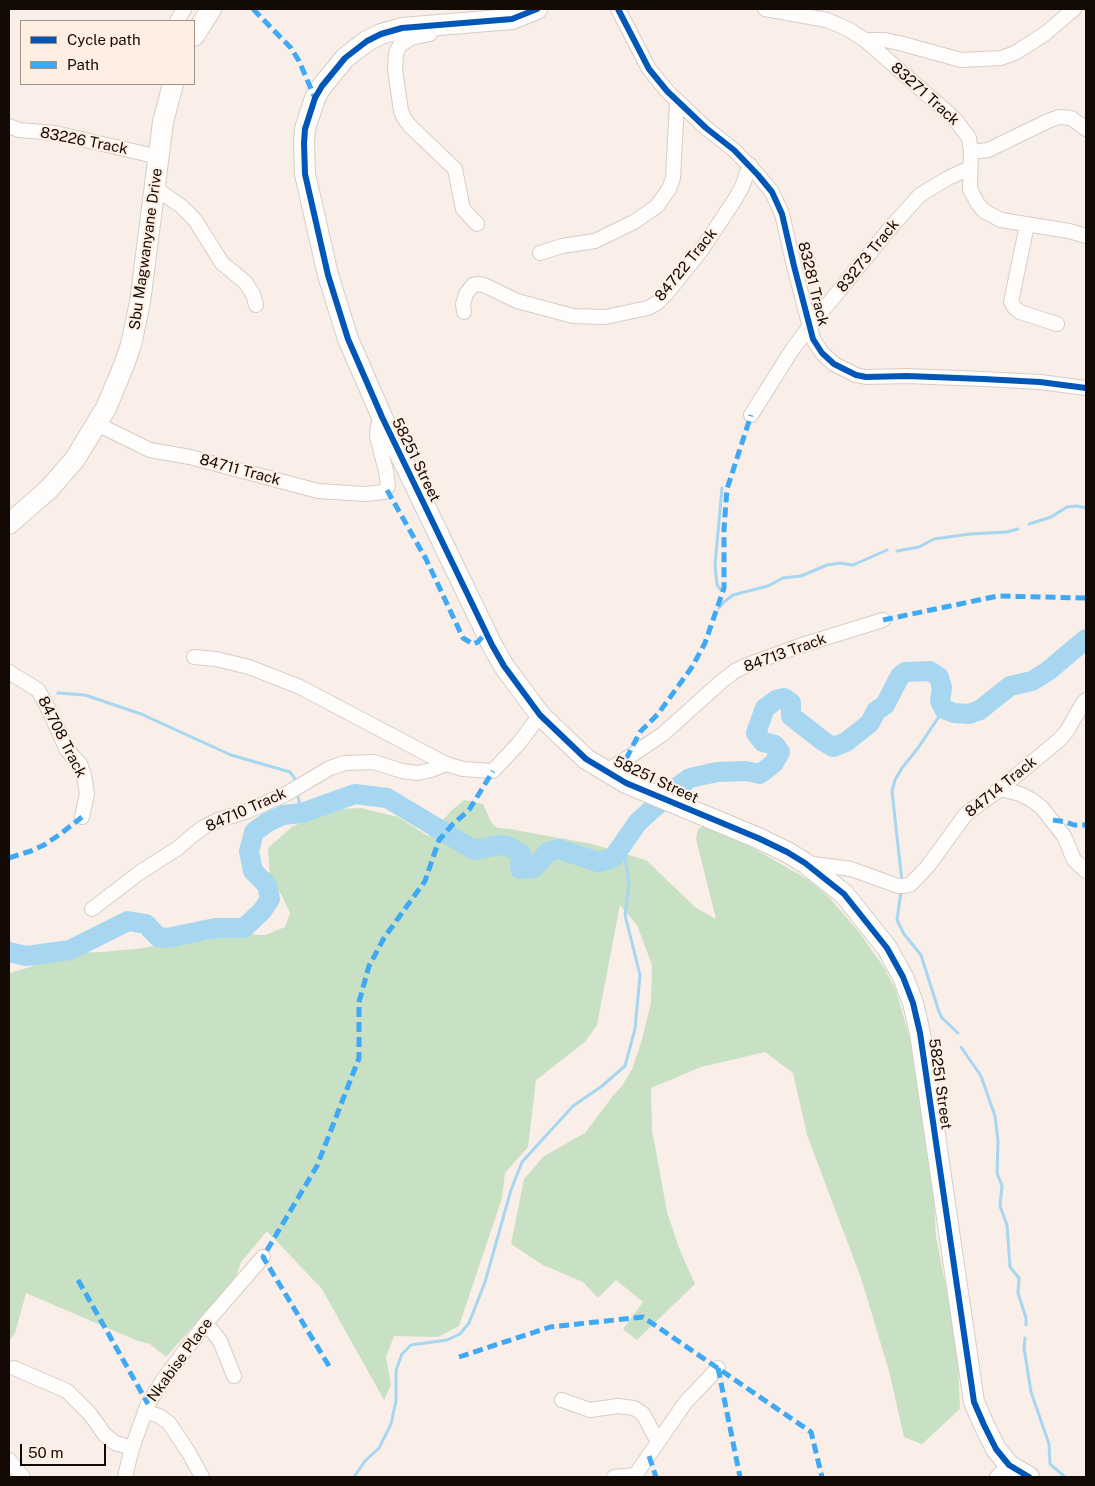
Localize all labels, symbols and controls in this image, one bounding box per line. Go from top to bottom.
legend [20,20,195,85]
text: Cycle path [67,31,141,48]
text: Path [67,56,99,73]
street label: 83271 Track [887,59,963,129]
street label: 83226 Track [39,124,129,158]
street label: Sbu Magwanyane Drive [126,167,166,331]
street label: 83273 Track [833,216,903,296]
street label: 84722 Track [651,225,721,305]
street label: 83281 Track [794,240,832,328]
street label: 58251 Street [388,415,444,505]
street label: 84711 Track [198,451,282,489]
street label: 84713 Track [741,630,829,676]
street label: 84708 Track [34,693,90,781]
street label: 58251 Street [611,753,701,807]
street label: 84714 Track [962,753,1040,821]
street label: 84710 Track [203,784,289,836]
street label: 58251 Street [925,1037,955,1131]
street label: Nkabise Place [144,1315,216,1405]
scale bar [22,1434,109,1466]
text: 50 m [28,1444,63,1461]

